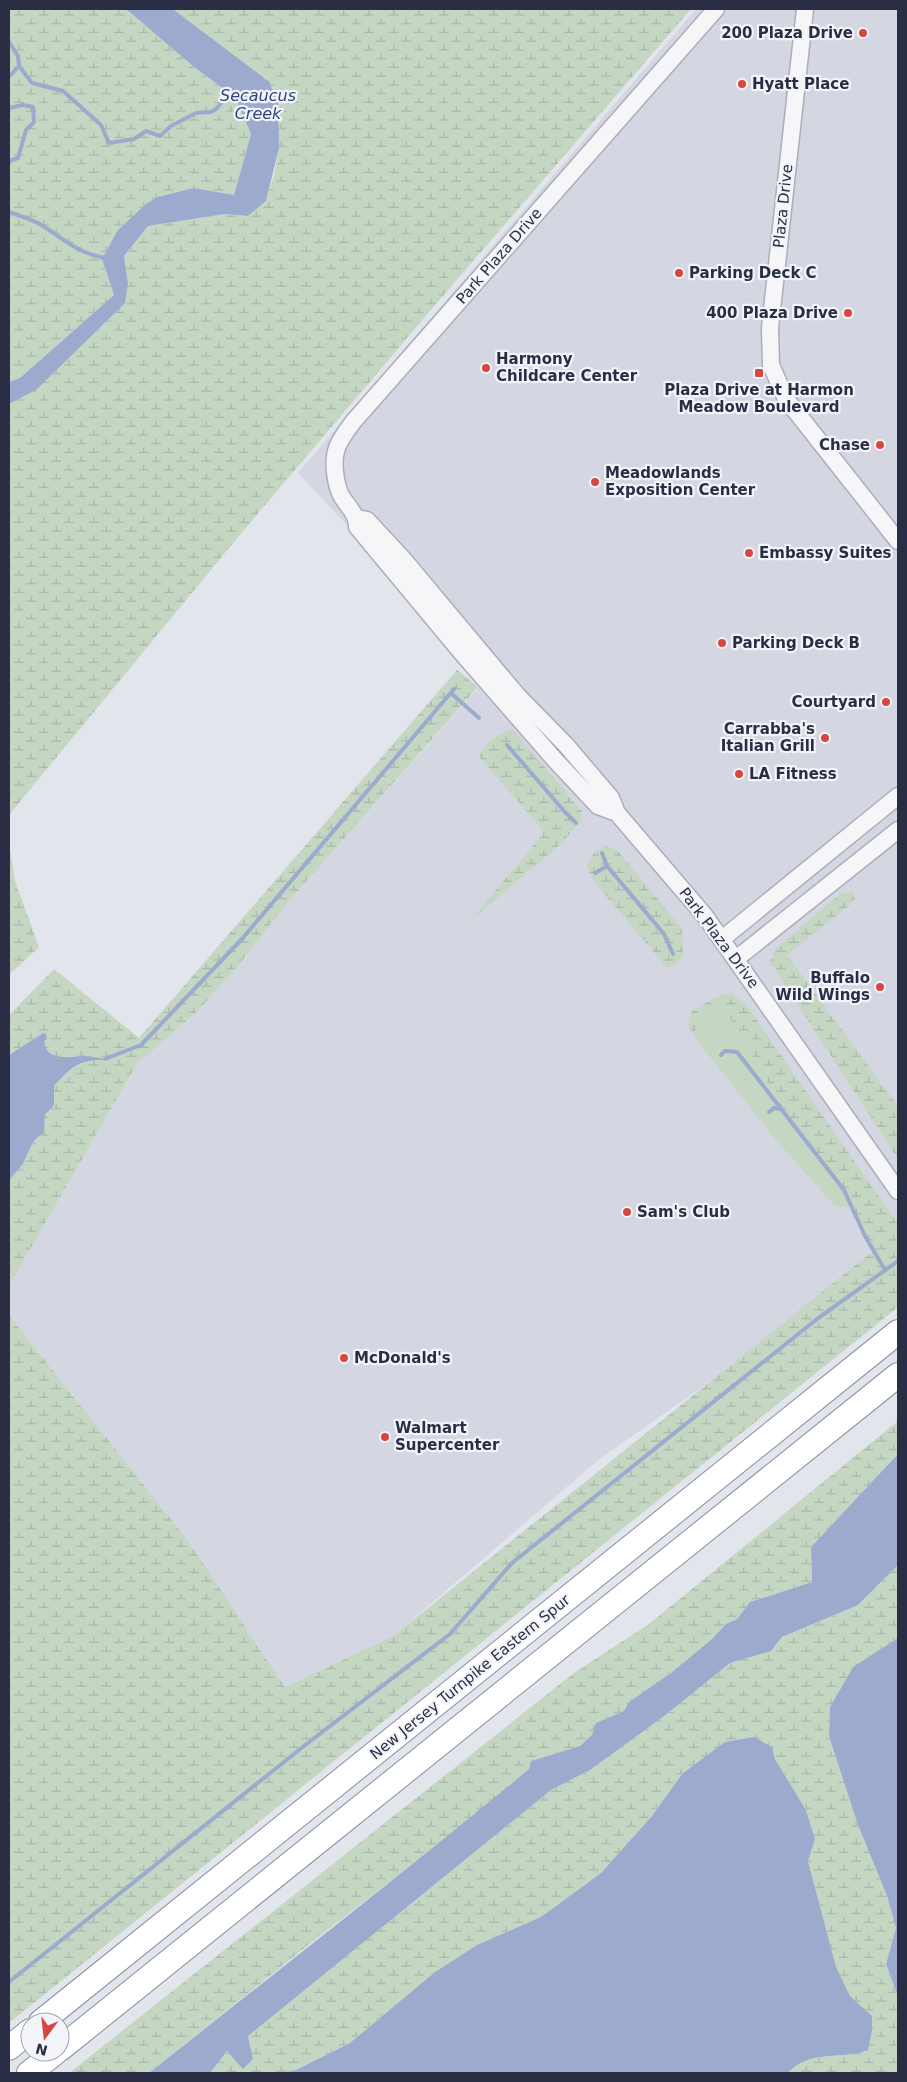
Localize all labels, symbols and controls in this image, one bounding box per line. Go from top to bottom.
place label: 200 Plaza Drive [721,24,853,42]
marker: 200 Plaza Drive [857,27,869,39]
place label: Hyatt Place [752,75,849,93]
marker: Hyatt Place [736,78,748,90]
water label: Secaucus Creek [220,86,296,123]
street label: Plaza Drive [770,163,796,249]
street label: Park Plaza Drive [452,204,546,308]
place label: Parking Deck C [689,264,817,282]
marker: Parking Deck C [673,267,685,279]
place label: 400 Plaza Drive [706,304,838,322]
marker: 400 Plaza Drive [842,307,854,319]
place label: Harmony Childcare Center [496,350,638,385]
marker: Harmony Childcare Center [480,362,492,374]
marker: Plaza Drive at Harmon Meadow Boulevard [753,367,765,379]
place label: Plaza Drive at Harmon Meadow Boulevard [664,381,854,416]
place label: Chase [819,436,870,454]
marker: Chase [874,439,886,451]
place label: Meadowlands Exposition Center [605,464,756,499]
marker: Meadowlands Exposition Center [589,476,601,488]
place label: Embassy Suites [759,544,892,562]
marker: Embassy Suites [743,547,755,559]
place label: Parking Deck B [732,634,860,652]
marker: Parking Deck B [716,637,728,649]
place label: Courtyard [791,693,876,711]
marker: Courtyard [880,696,892,708]
place label: Carrabba's Italian Grill [721,720,815,755]
marker: Carrabba's Italian Grill [819,732,831,744]
place label: LA Fitness [749,765,837,783]
marker: LA Fitness [733,768,745,780]
street label: Park Plaza Drive [675,884,763,992]
place label: Buffalo Wild Wings [775,969,870,1004]
marker: Buffalo Wild Wings [874,981,886,993]
place label: Sam's Club [637,1203,730,1221]
marker: Sam's Club [621,1206,633,1218]
place label: McDonald's [354,1349,451,1367]
marker: McDonald's [338,1352,350,1364]
place label: Walmart Supercenter [395,1419,500,1454]
marker: Walmart Supercenter [379,1431,391,1443]
street label: New Jersey Turnpike Eastern Spur [366,1590,574,1763]
north arrow [20,2012,70,2062]
text: N [34,2040,49,2059]

